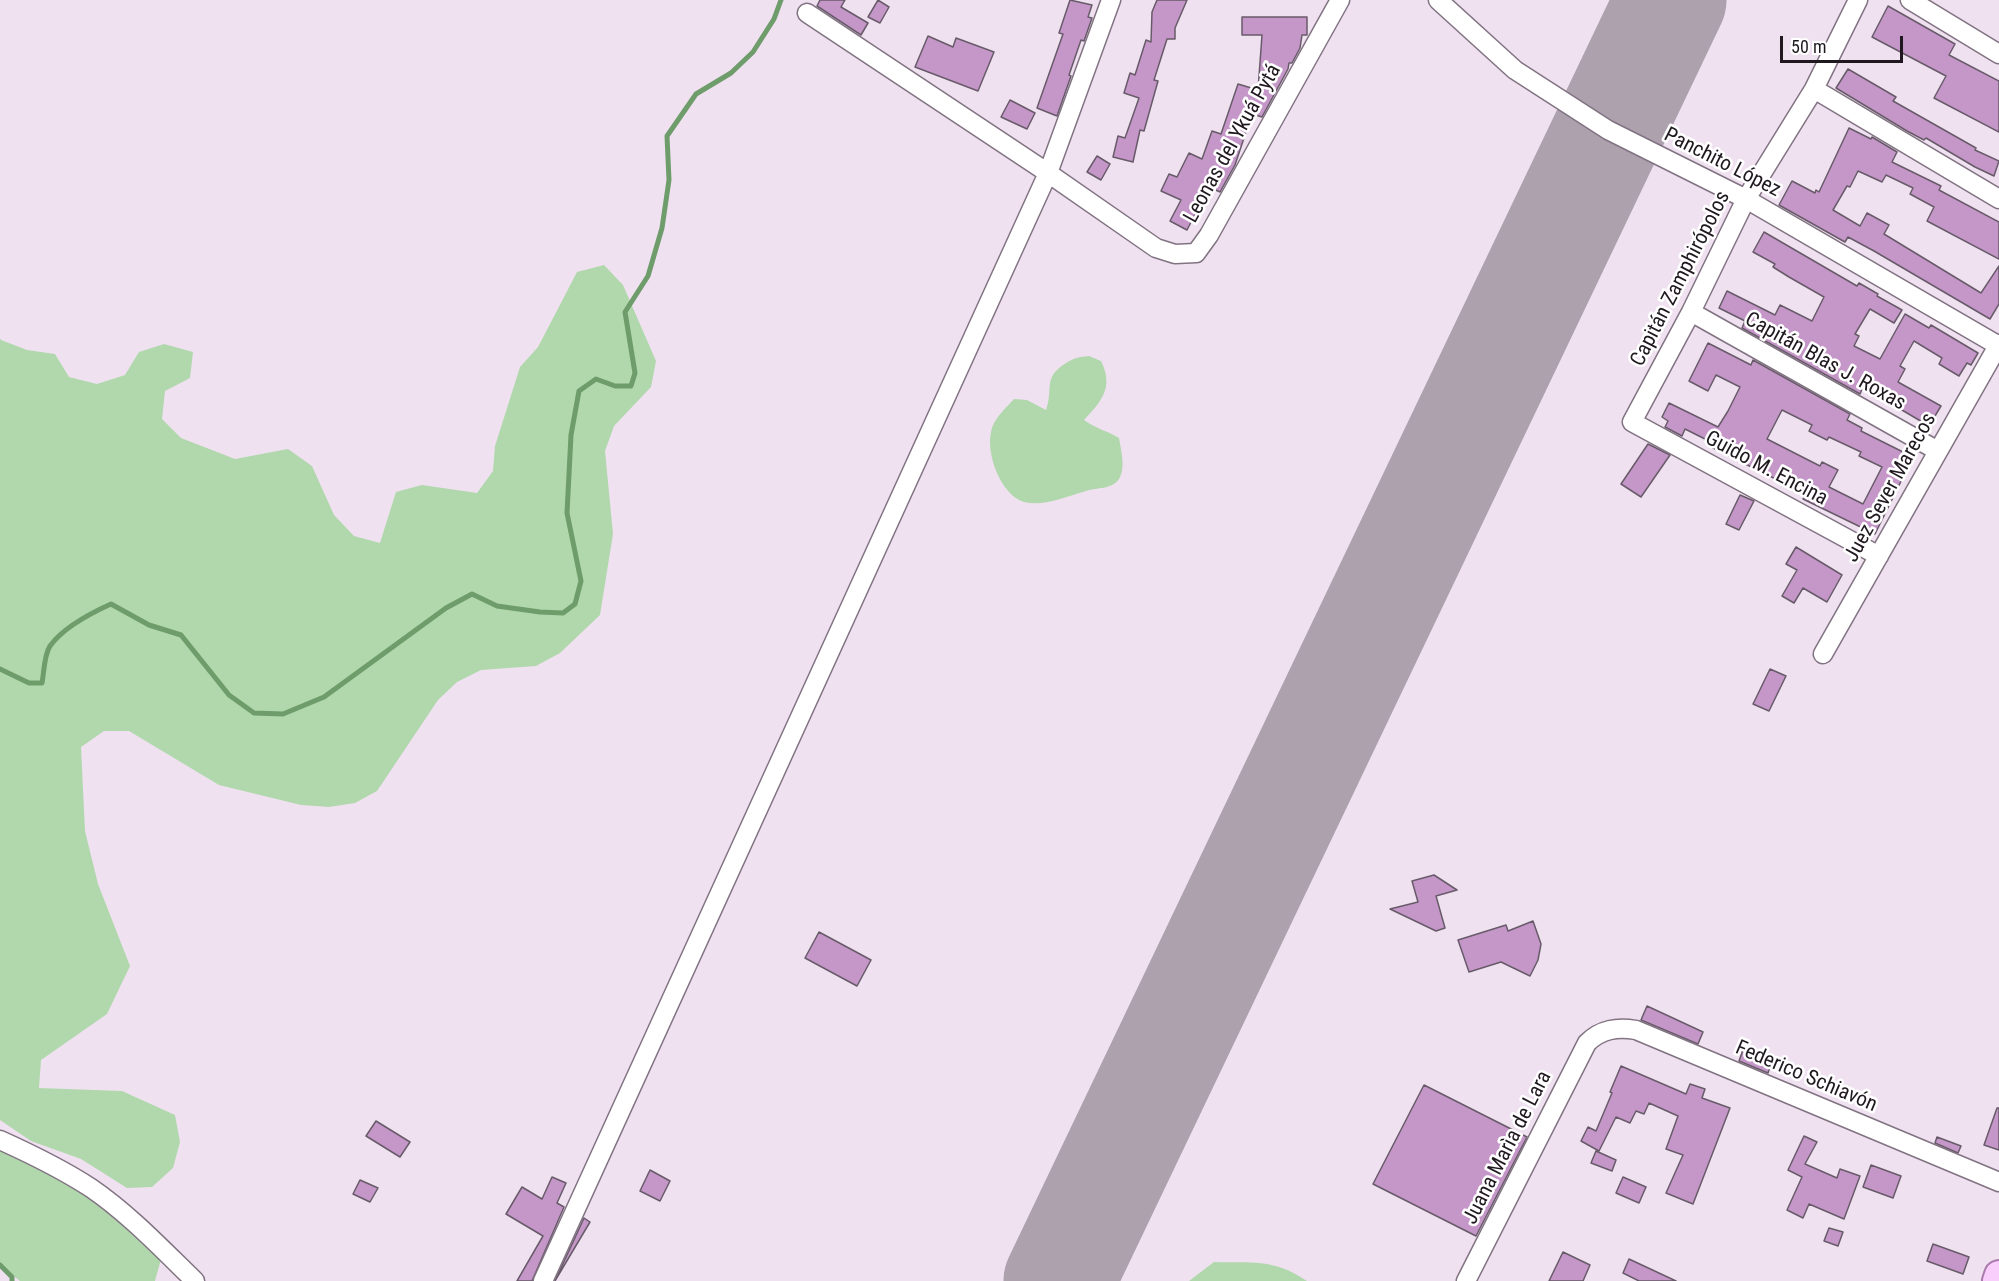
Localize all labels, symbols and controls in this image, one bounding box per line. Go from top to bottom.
scale bar [1783,24,1906,62]
text: 50 m [1791,36,1826,57]
street label: Leonas del Ykuá Pytá [1179,60,1287,228]
street label: Panchito López [1659,123,1785,203]
street label: Capitán Zamphirópolos [1626,187,1736,371]
street label: Capitán Blas J. Roxas [1740,307,1910,417]
street label: Juez Sever Marecos [1840,409,1942,567]
street label: Guido M. Encina [1701,426,1831,512]
street label: Federico Schiavón [1731,1036,1881,1118]
street label: Juana Marìa de Lara [1458,1067,1558,1229]

